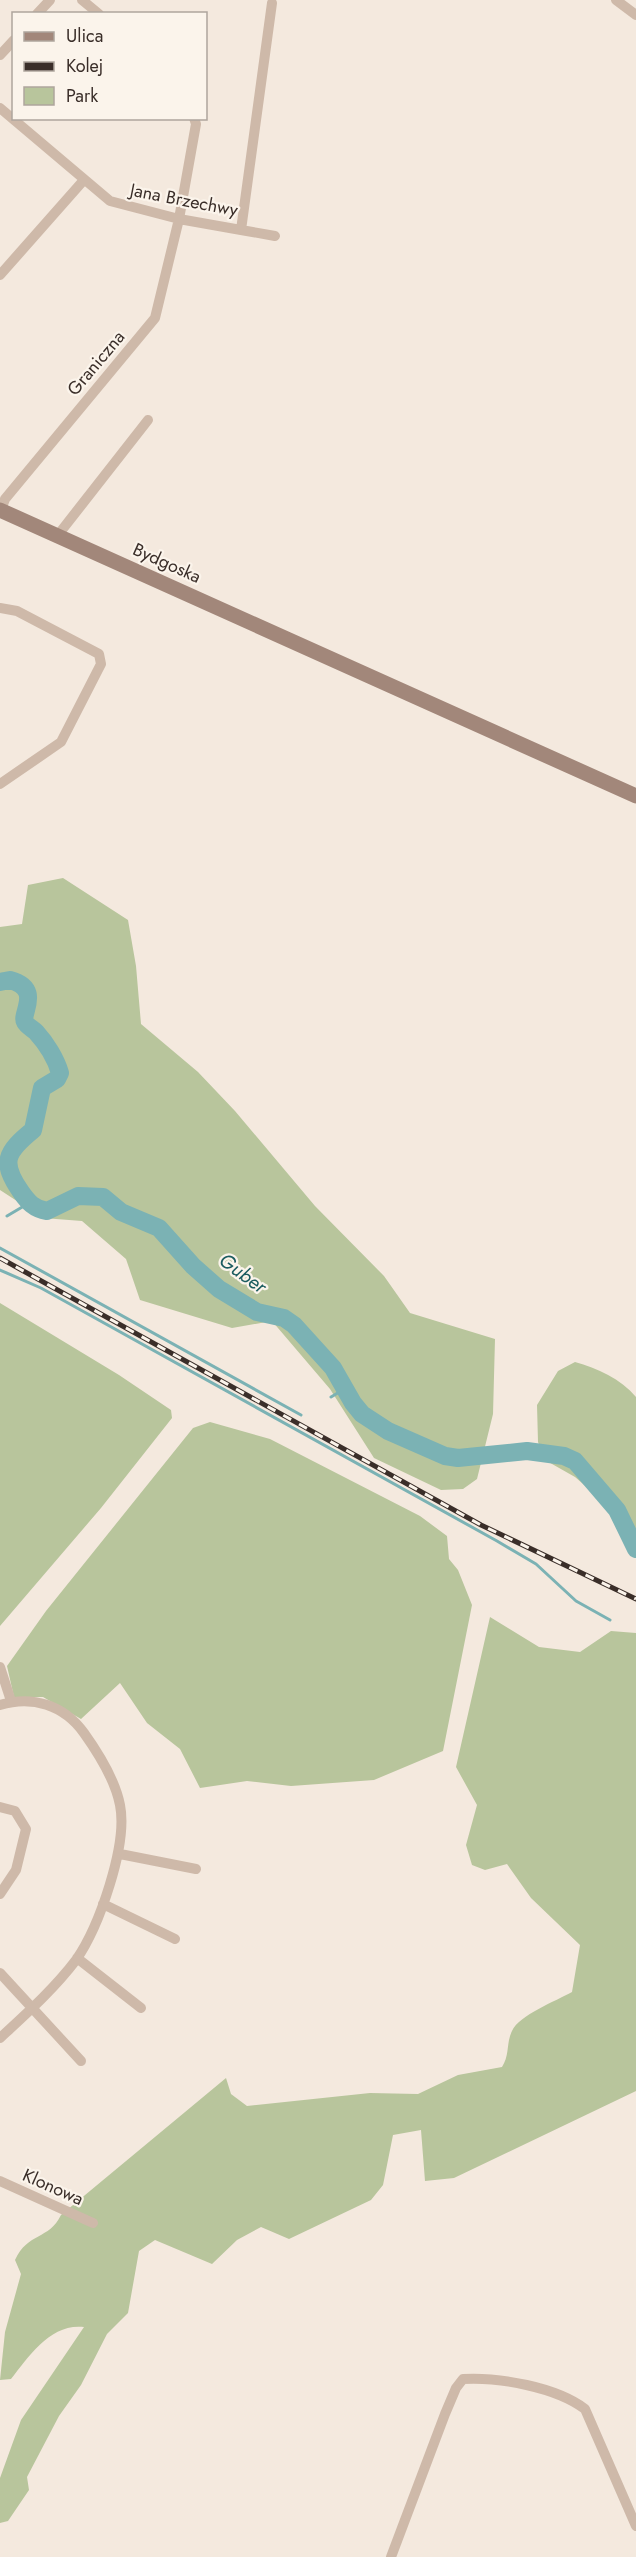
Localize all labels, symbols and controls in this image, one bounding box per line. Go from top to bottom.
legend [12,12,207,120]
text: Ulica [66,23,103,49]
text: Kolej [66,53,103,79]
text: Park [66,83,98,109]
street label: Jana Brzechwy [126,176,240,223]
street label: Graniczna [61,325,131,401]
street label: Bydgoska [129,536,205,590]
water label: Guber [213,1246,274,1301]
street label: Klonowa [18,2162,88,2212]

